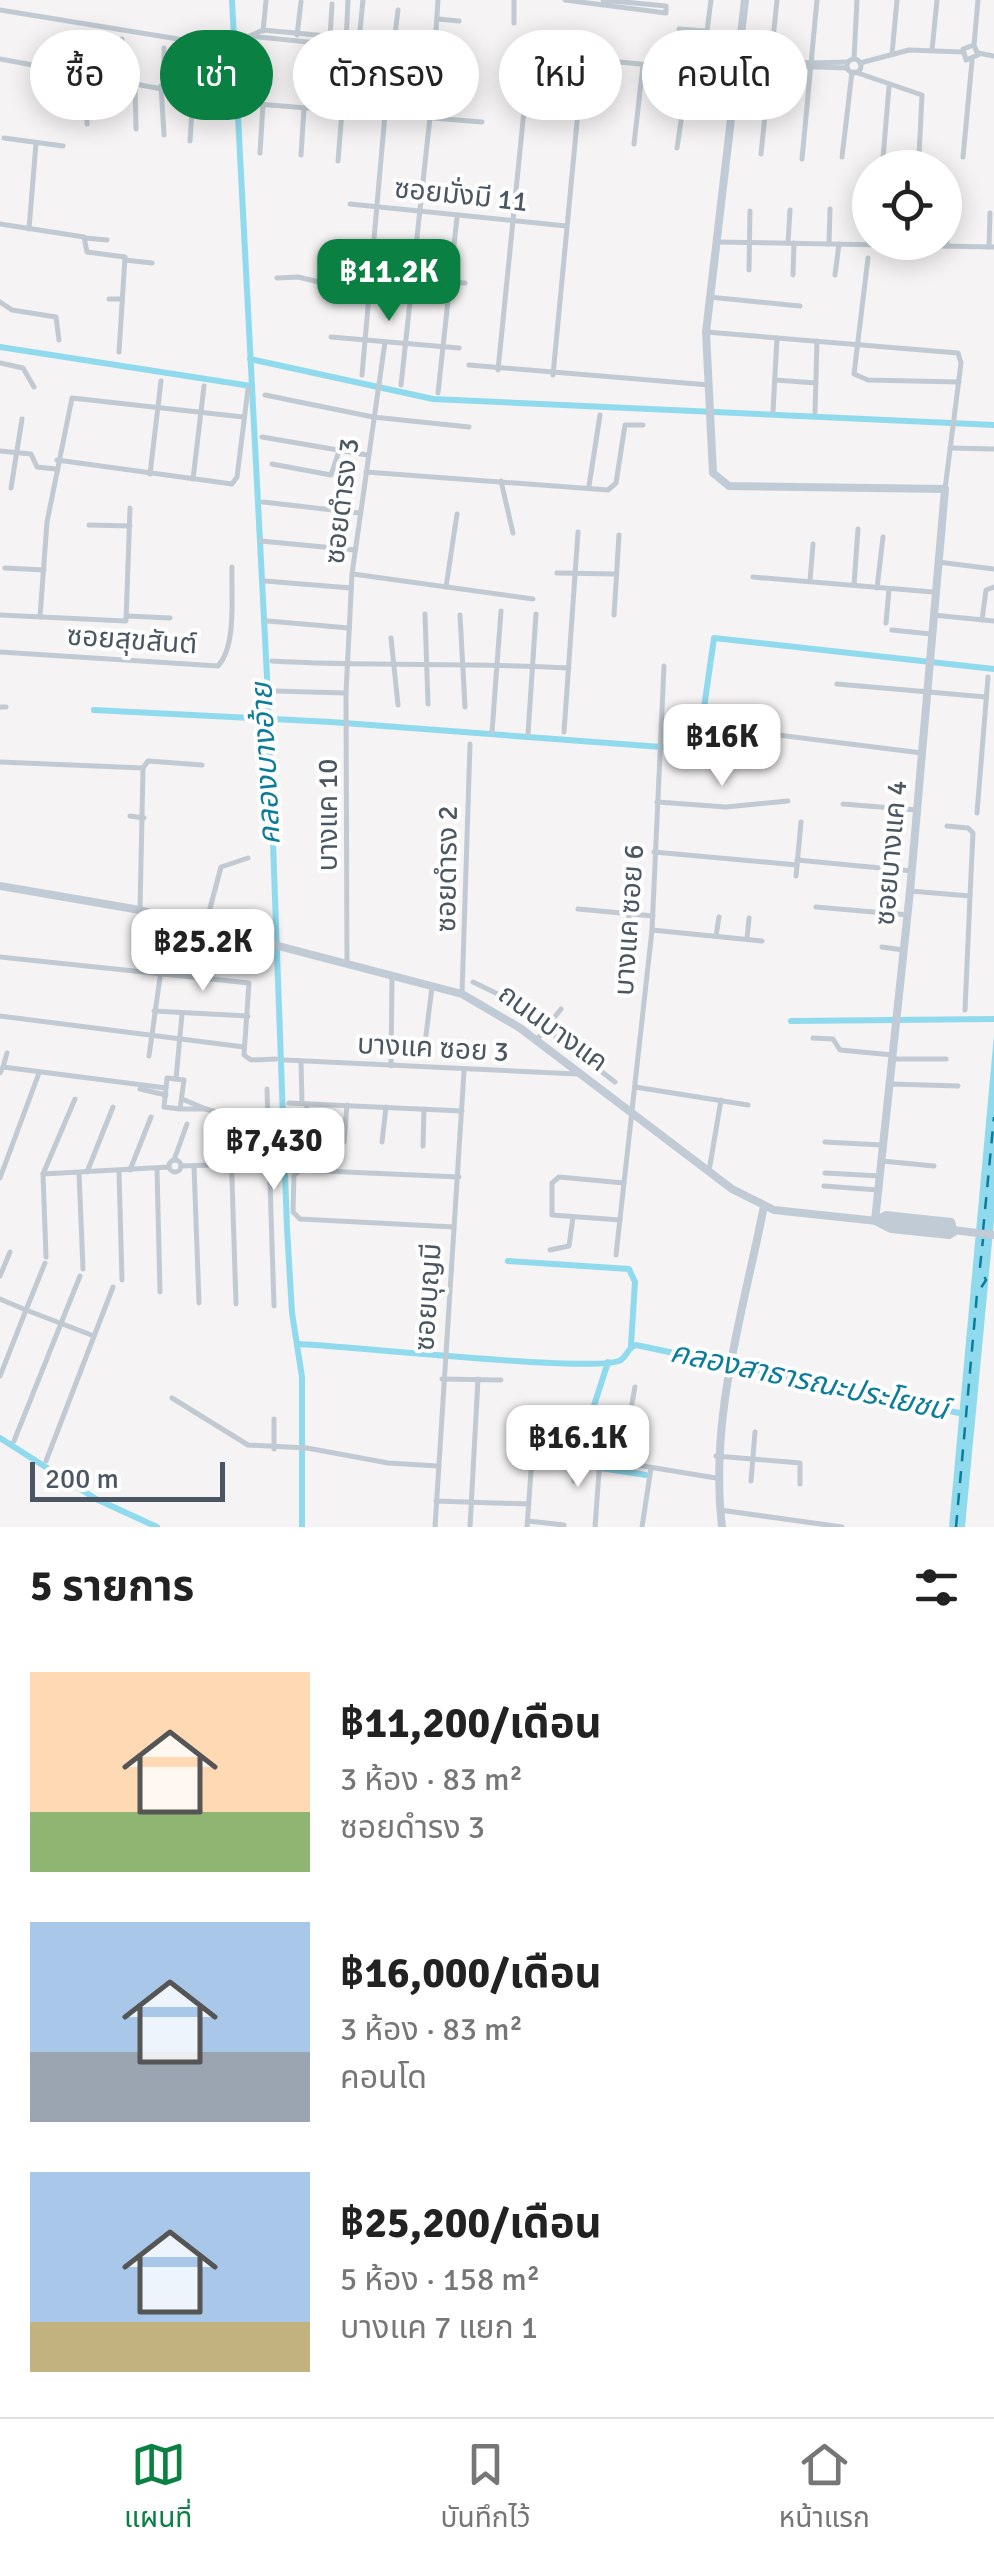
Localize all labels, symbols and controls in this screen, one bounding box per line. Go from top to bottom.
chip: ซื้อ [30,30,140,120]
chip: เช่า [160,30,273,120]
chip: ตัวกรอง [293,30,479,120]
chip: ใหม่ [499,30,622,120]
chip: คอนโด [642,30,807,120]
map controls [852,150,962,260]
button: locate [852,150,962,260]
street label: ซอยมั่งมี 11 [393,170,530,219]
pin: ฿11.2K [308,239,470,324]
text: ฿11.2K [339,252,439,291]
street label: ซอยดำรง 3 [317,436,367,566]
street label: ซอยสุขสันต์ [66,618,198,662]
water label: คลองบางอ้าย [243,680,289,846]
pin: ฿16K [663,704,781,789]
text: ฿16K [685,717,759,756]
street label: บางแค 10 [311,759,345,871]
street label: ซอยบางแค 4 [868,779,914,927]
street label: ซอยดำรง 2 [429,805,465,933]
street label: บางแค ซอย 6 [607,843,651,997]
pin: ฿25.2K [122,909,284,994]
text: ฿25.2K [153,922,253,961]
street label: ถนนบางแค [492,977,614,1079]
street label: บางแค ซอย 3 [356,1027,510,1069]
pin: ฿7,430 [193,1108,355,1193]
text: ฿7,430 [225,1121,323,1160]
street label: ซอยบุญมี [407,1242,449,1352]
water label: คลองสาธารณะประโยชน์ [667,1334,956,1430]
pin: ฿16.1K [497,1405,659,1490]
text: ฿16.1K [528,1418,628,1457]
scale bar [30,1457,225,1502]
text: 200 m [45,1462,119,1496]
icon: filters [909,1560,964,1615]
text: 5 รายการ [30,1561,194,1612]
text: ฿11,200/เดือน [340,1698,602,1749]
icon: home [110,1712,230,1832]
text: 3 ห้อง · 83 m² [340,1760,523,1799]
text: ซอยดำรง 3 [340,1808,485,1847]
text: ฿16,000/เดือน [340,1948,602,1999]
icon: home [110,1962,230,2082]
text: 3 ห้อง · 83 m² [340,2010,523,2049]
text: คอนโด [340,2058,427,2097]
text: ฿25,200/เดือน [340,2198,602,2249]
icon: home [110,2212,230,2332]
text: 5 ห้อง · 158 m² [340,2260,540,2299]
text: บางแค 7 แยก 1 [340,2308,538,2347]
tab: แผนที่ [124,2437,192,2540]
tab: บันทึกไว้ [441,2437,531,2540]
tab: หน้าแรก [779,2437,870,2540]

